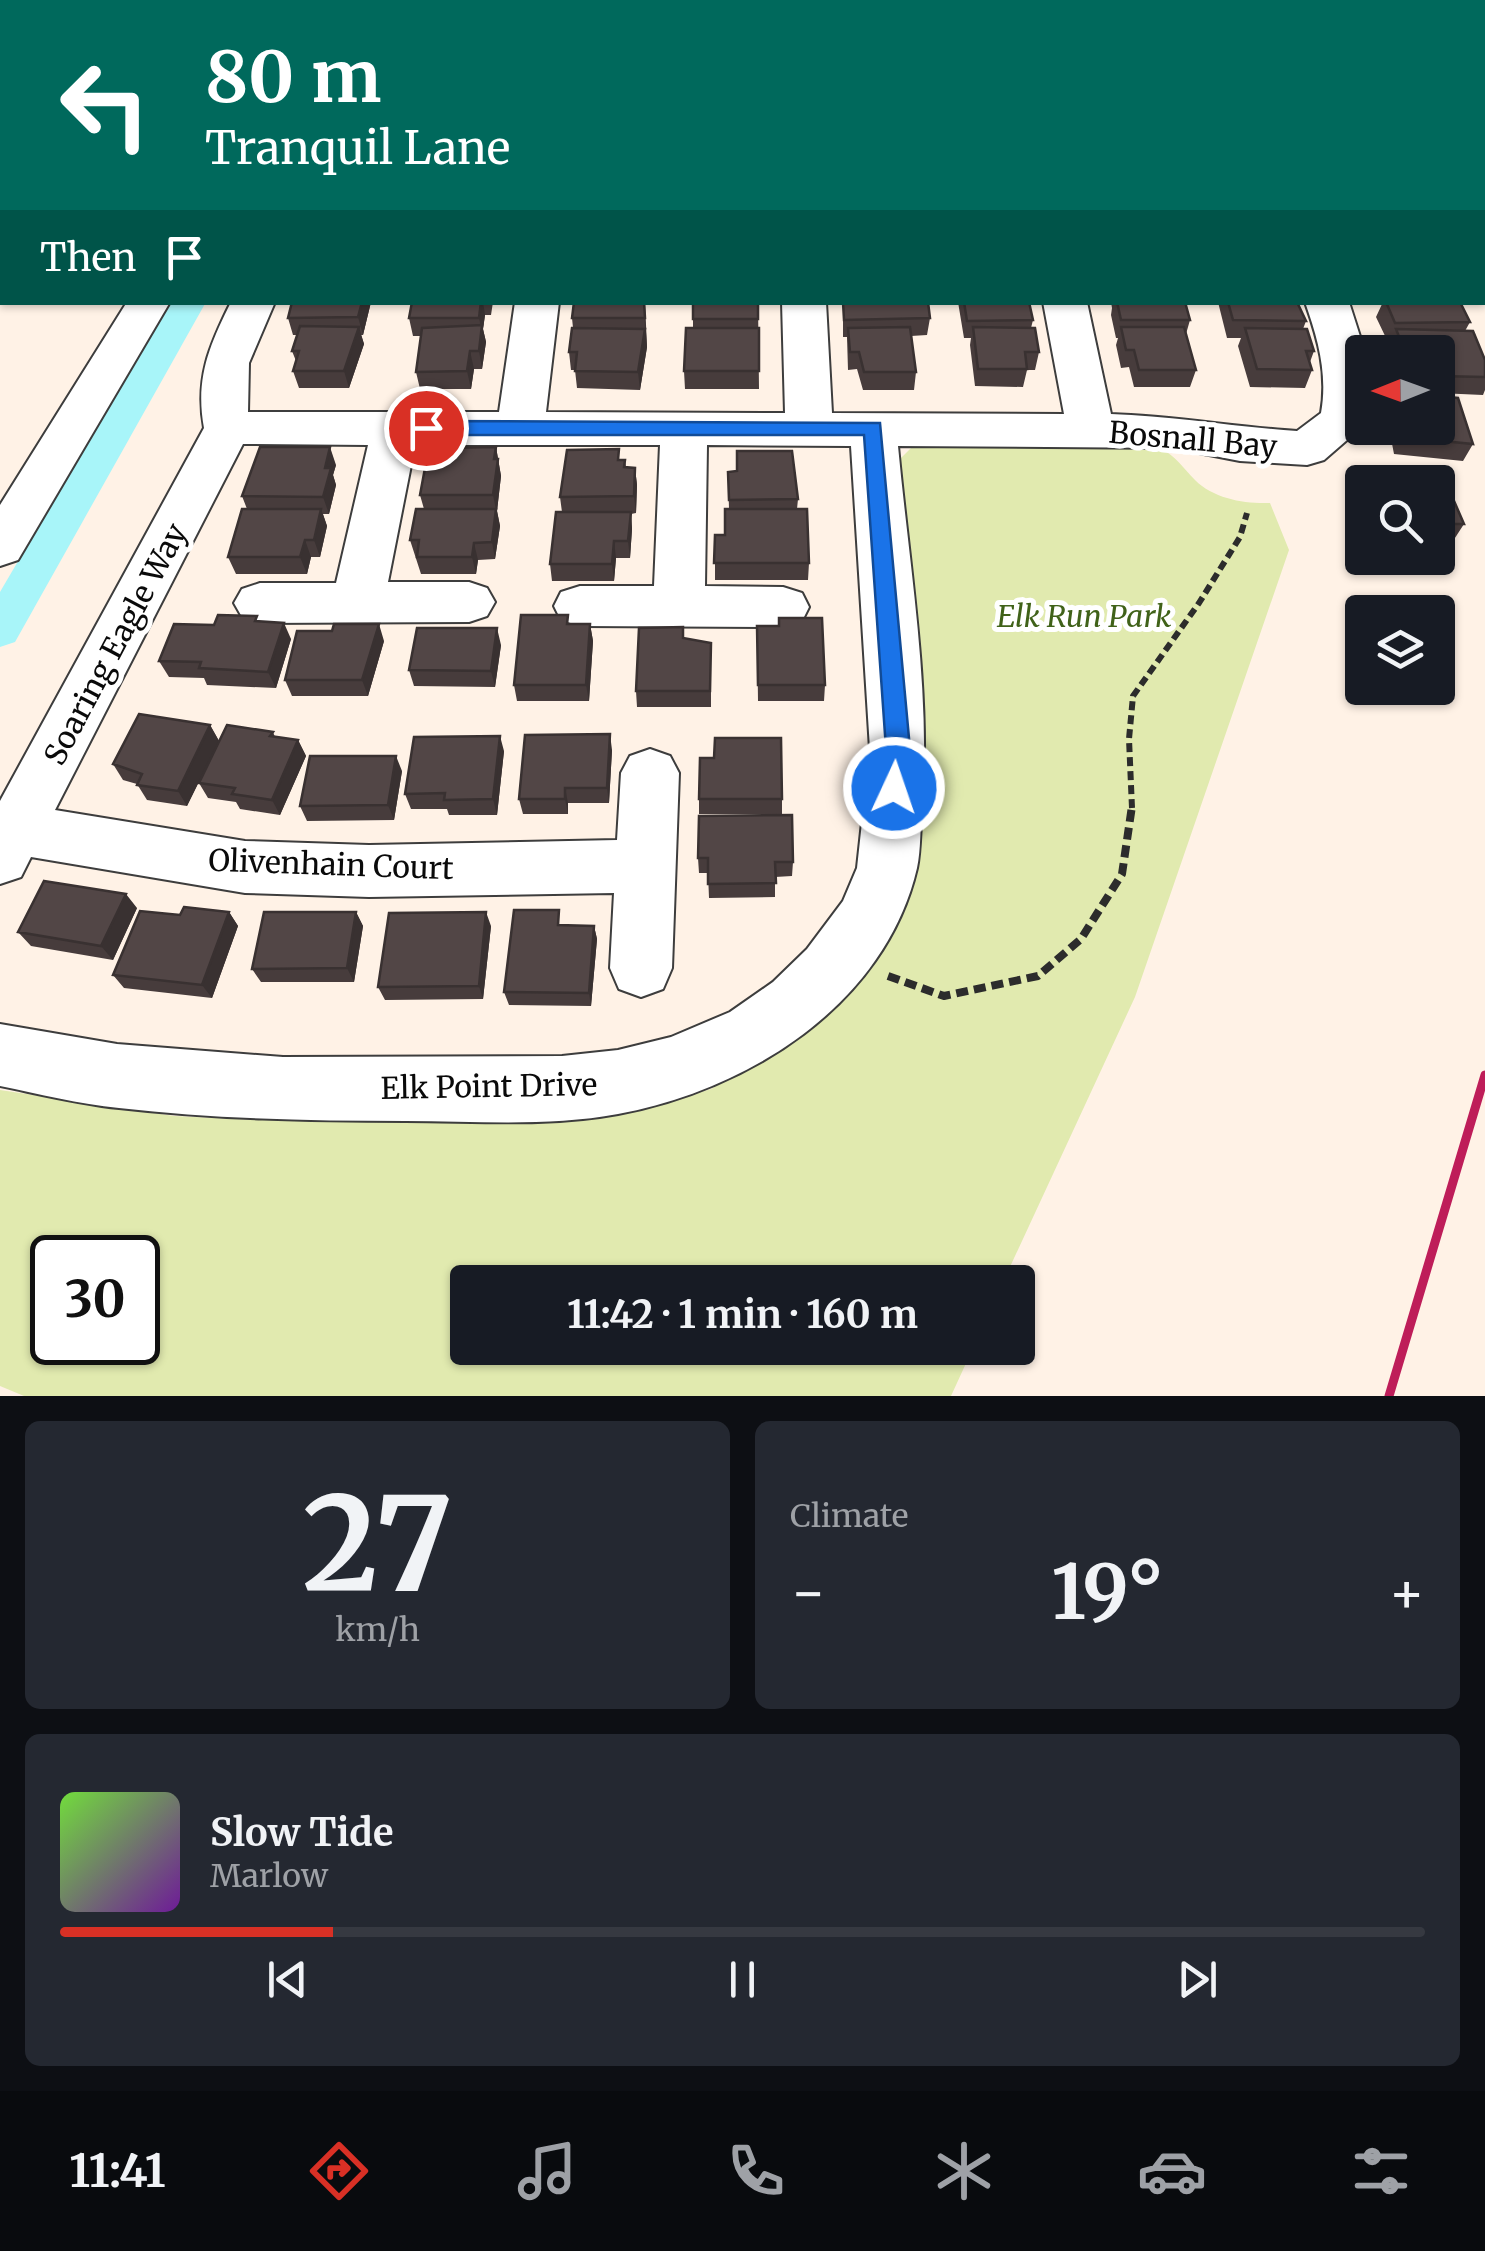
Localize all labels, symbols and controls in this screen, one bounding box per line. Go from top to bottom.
text: 80 m [205,33,381,121]
icon: left [40,40,170,170]
text: Tranquil Lane [205,120,510,176]
icon: arrive [157,230,212,285]
text: Then [40,234,137,281]
north arrow [1345,335,1455,445]
map controls [1345,335,1455,705]
pin [384,386,469,471]
icon: arrive [399,401,454,456]
street label: Bosnall Bay [1107,413,1279,465]
button: search [1345,465,1455,575]
street label: Soaring Eagle Way [35,516,195,771]
button: layers [1345,595,1455,705]
park label: Elk Run Park [997,597,1172,635]
position arrow [842,736,946,840]
street label: Olivenhain Court [208,841,455,887]
street label: Elk Point Drive [380,1065,598,1107]
speed limit sign: 30 [30,1235,160,1365]
text: 11:42 · 1 min · 160 m [567,1291,918,1338]
text: 27 [302,1463,453,1626]
text: Climate [790,1496,908,1536]
text: 19° [1051,1545,1164,1639]
text: − [790,1558,827,1627]
text: + [1388,1558,1425,1627]
text: km/h [335,1610,420,1650]
text: Slow Tide [210,1809,394,1856]
text: Marlow [210,1856,328,1896]
icon: previous [260,1952,315,2007]
icon: pause [715,1952,770,2007]
icon: next [1170,1952,1225,2007]
icon: directions [304,2136,374,2206]
icon: music [512,2136,582,2206]
icon: phone [721,2136,791,2206]
icon: climate [929,2136,999,2206]
icon: car [1137,2136,1207,2206]
icon: filters [1346,2136,1416,2206]
text: 11:41 [69,2143,166,2199]

